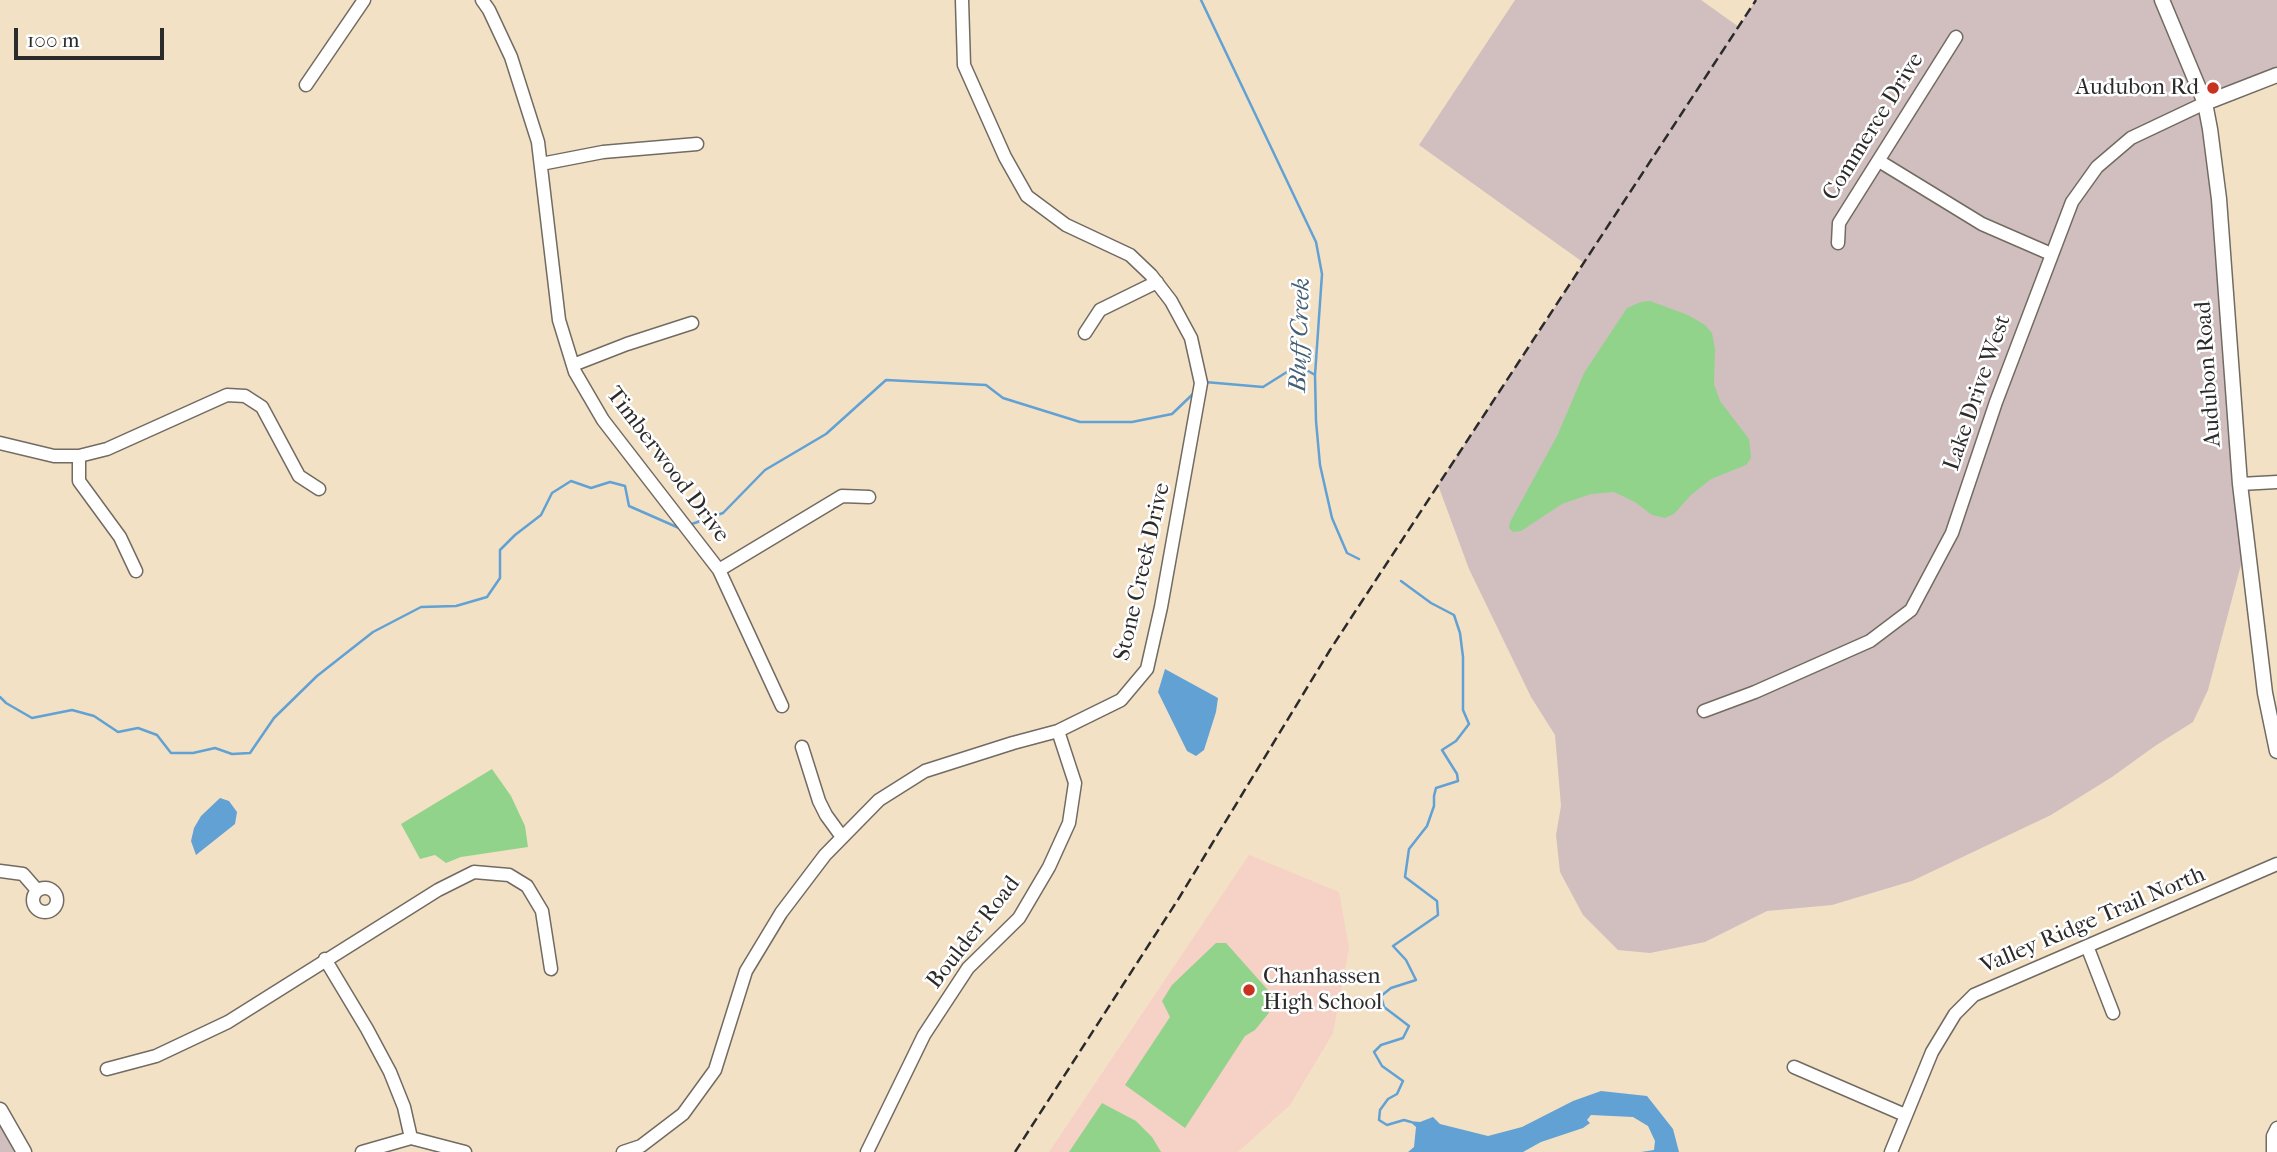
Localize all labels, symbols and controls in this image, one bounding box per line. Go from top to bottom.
scale bar [18,14,168,58]
text: 100 m [27,28,80,52]
street label: Commerce Drive [1818,48,1930,206]
place label: Audubon Rd [2075,74,2199,102]
marker: Audubon Rd [2205,80,2221,96]
water label: Bluff Creek [1285,277,1317,393]
street label: Audubon Road [2190,300,2228,448]
street label: Lake Drive West [1938,312,2018,474]
street label: Timberwood Drive [599,382,735,548]
street label: Stone Creek Drive [1109,480,1177,664]
street label: Valley Ridge Trail North [1977,861,2209,981]
street label: Boulder Road [921,871,1027,995]
place label: Chanhassen High School [1263,963,1382,1017]
marker: Chanhassen High School [1241,982,1257,998]

